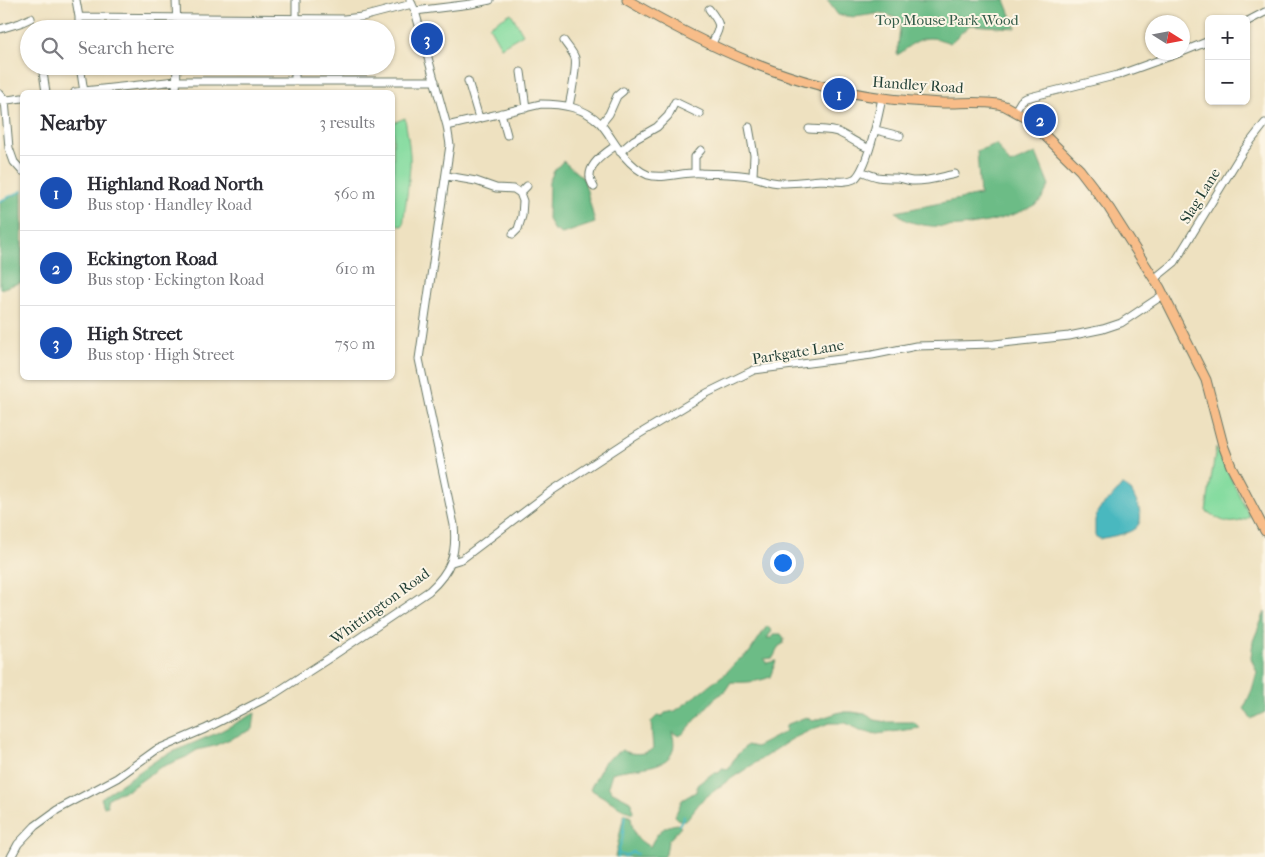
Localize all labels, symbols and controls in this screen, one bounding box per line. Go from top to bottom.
park label: Top Mouse Park Wood [875,11,1020,29]
north arrow [1145,15,1190,60]
map controls [1205,15,1250,105]
button: + [1205,15,1250,60]
search box [20,20,395,75]
pin: 3 [411,20,443,58]
icon: search [38,34,66,62]
text: Search here [78,37,174,59]
button: − [1205,60,1250,105]
street label: Handley Road [872,73,965,97]
pin: 1 [823,75,855,113]
pin: 2 [1024,101,1056,139]
text: Nearby [40,111,106,135]
text: 3 results [319,113,375,132]
street label: Slag Lane [1176,164,1224,227]
text: Highland Road North [87,173,263,195]
text: 1 [53,184,59,203]
text: 560 m [334,184,375,203]
text: Bus stop · Handley Road [87,195,252,214]
text: Eckington Road [87,248,217,270]
text: 2 [52,259,60,278]
text: 610 m [335,259,375,278]
text: Bus stop · Eckington Road [87,270,264,289]
text: High Street [87,323,183,345]
text: 3 [53,334,59,353]
text: 750 m [335,334,375,353]
street label: Parkgate Lane [751,336,846,368]
text: Bus stop · High Street [87,345,235,364]
your location [770,550,796,576]
street label: Whittington Road [326,564,434,648]

